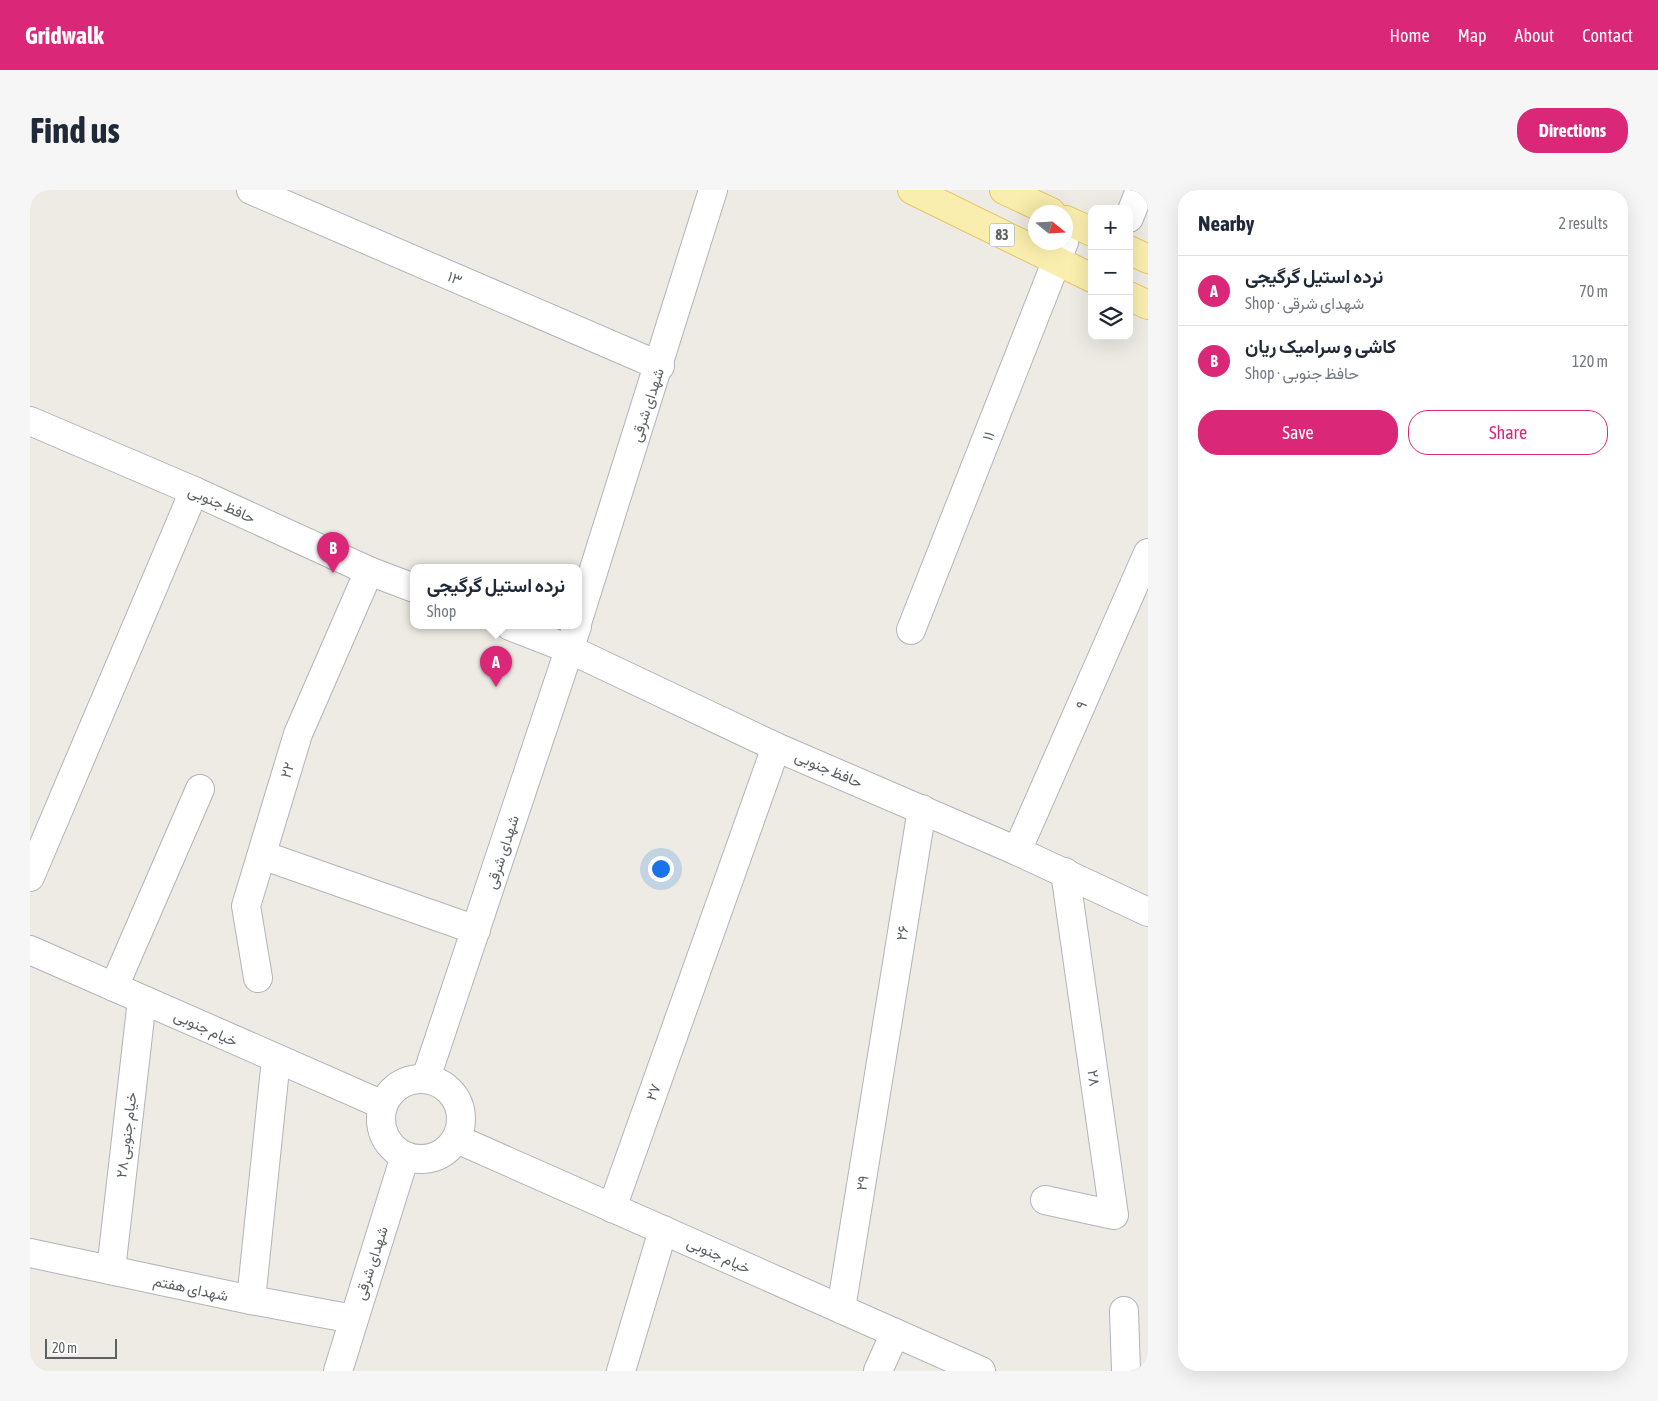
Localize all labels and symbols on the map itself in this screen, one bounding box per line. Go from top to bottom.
north arrow [1028,205,1073,250]
road number: 83 [990,224,1014,246]
street label: ۱۳ [445,267,465,289]
street label: شهدای شرقی [627,366,669,445]
street label: ۱۱ [978,429,998,443]
street label: حافظ جنوبی [185,482,258,528]
pin: B [317,532,349,573]
pin: A [480,646,512,687]
street label: ۹ [1072,698,1090,712]
street label: حافظ جنوبی [792,747,865,793]
street label: ۲۲ [277,760,297,780]
street label: شهدای شرقی [482,813,524,892]
your location [648,856,674,882]
street label: ۲۶ [892,924,912,942]
street label: خیام جنوبی [171,1006,240,1051]
street label: ۲۸ [1084,1069,1104,1088]
street label: ۲۷ [642,1081,664,1103]
street label: خیام جنوبی ۲۸ [112,1091,142,1179]
street label: ۲۹ [852,1174,872,1192]
street label: شهدای شرقی [351,1224,393,1303]
street label: خیام جنوبی [684,1233,753,1278]
street label: شهدای هفتم [152,1272,230,1306]
scale bar [45,1336,118,1359]

